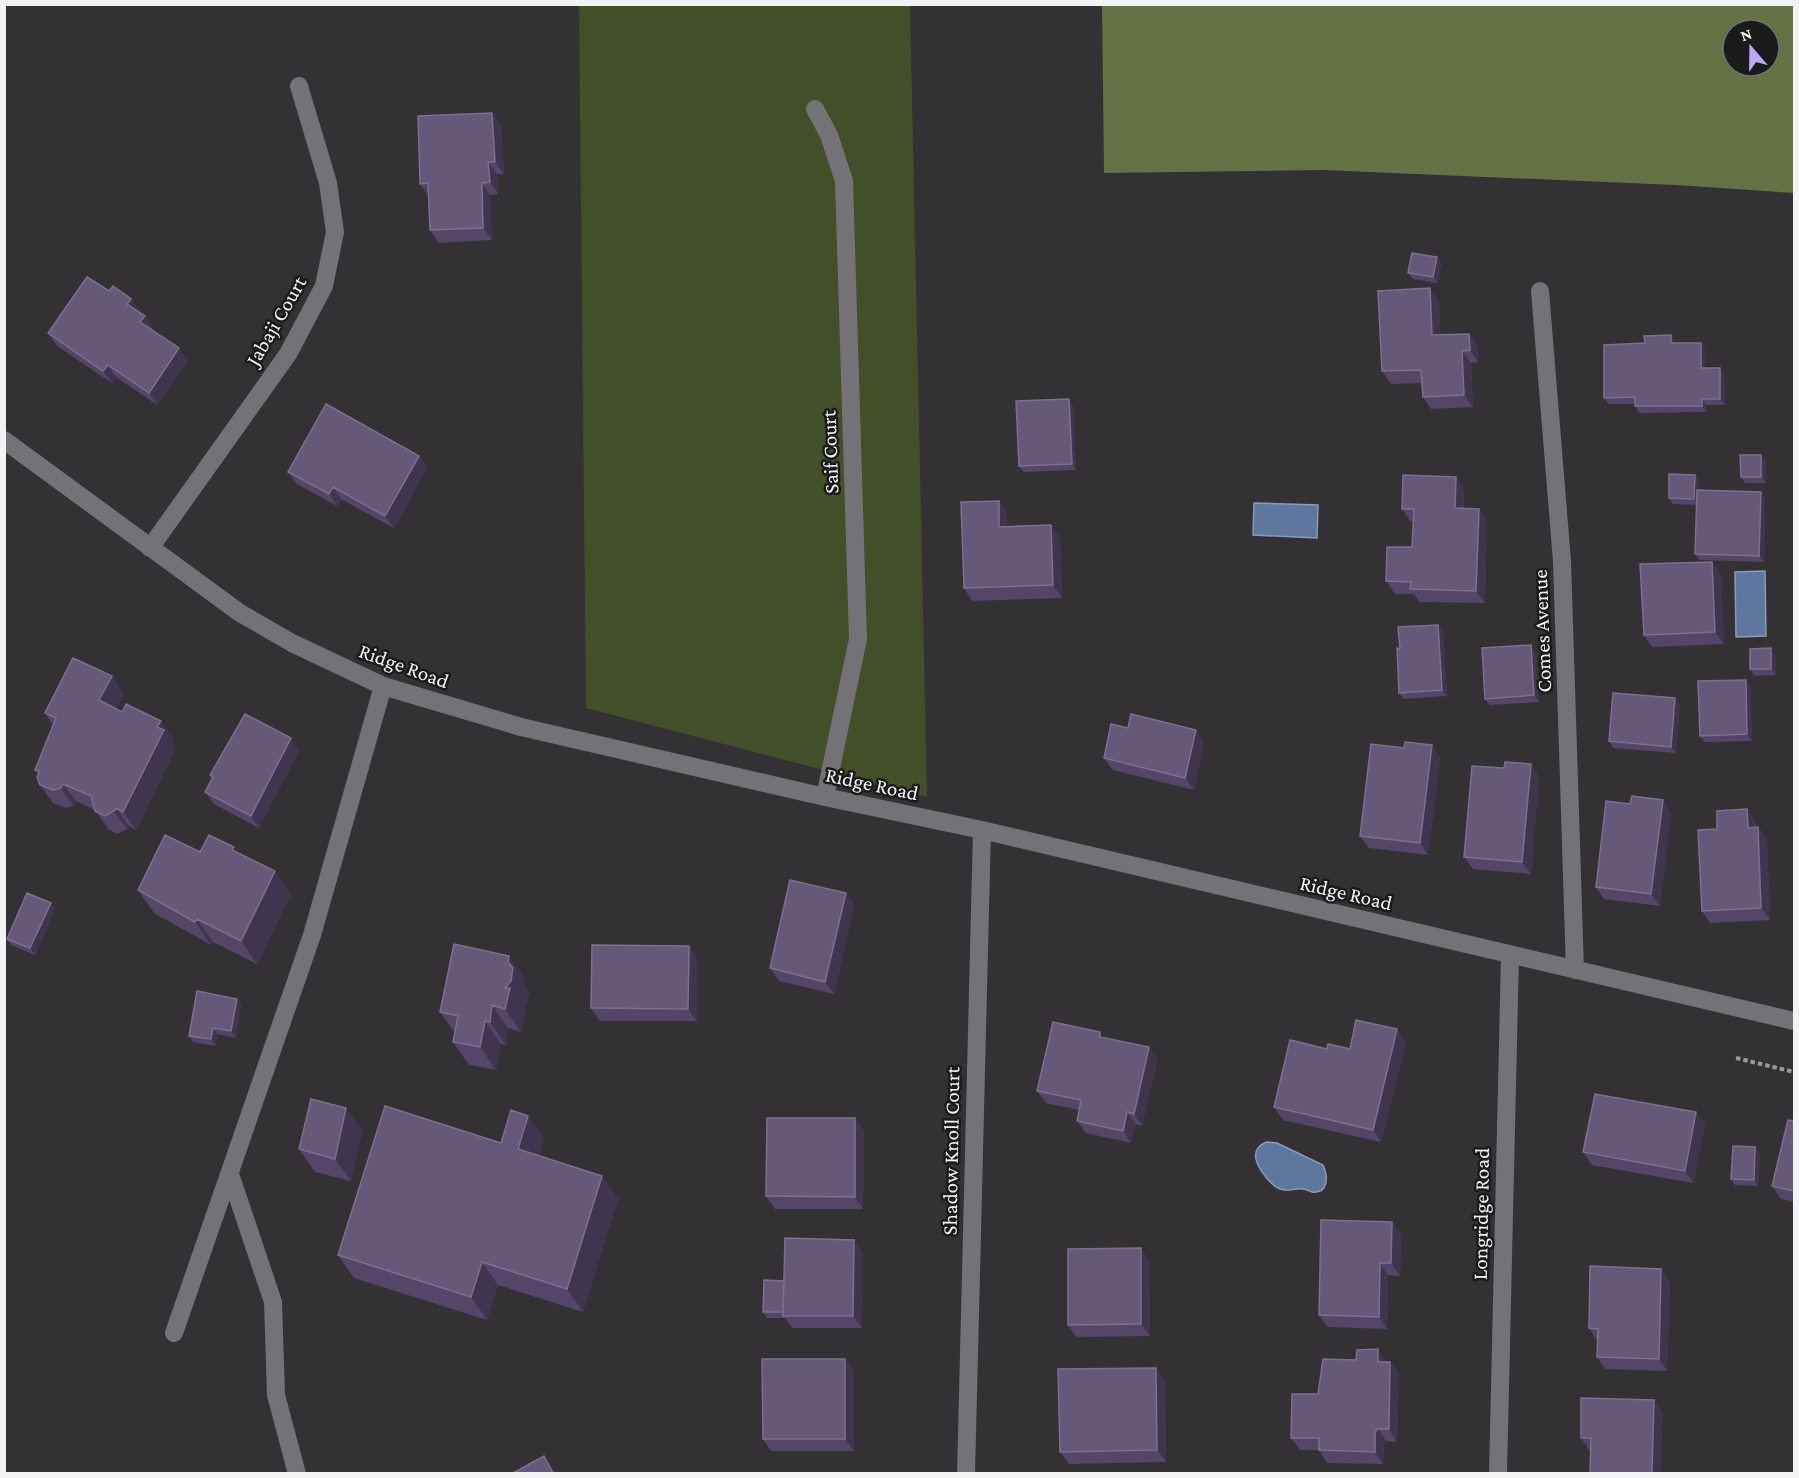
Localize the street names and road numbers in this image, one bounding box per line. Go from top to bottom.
street label: Jabaji Court [240,271,312,372]
street label: Saif Court [817,409,843,494]
street label: Comes Avenue [1528,569,1556,693]
street label: Ridge Road [356,639,452,693]
street label: Ridge Road [824,762,920,806]
street label: Ridge Road [1298,871,1394,915]
street label: Shadow Knoll Court [938,1065,964,1236]
street label: Longridge Road [1468,1148,1494,1280]

